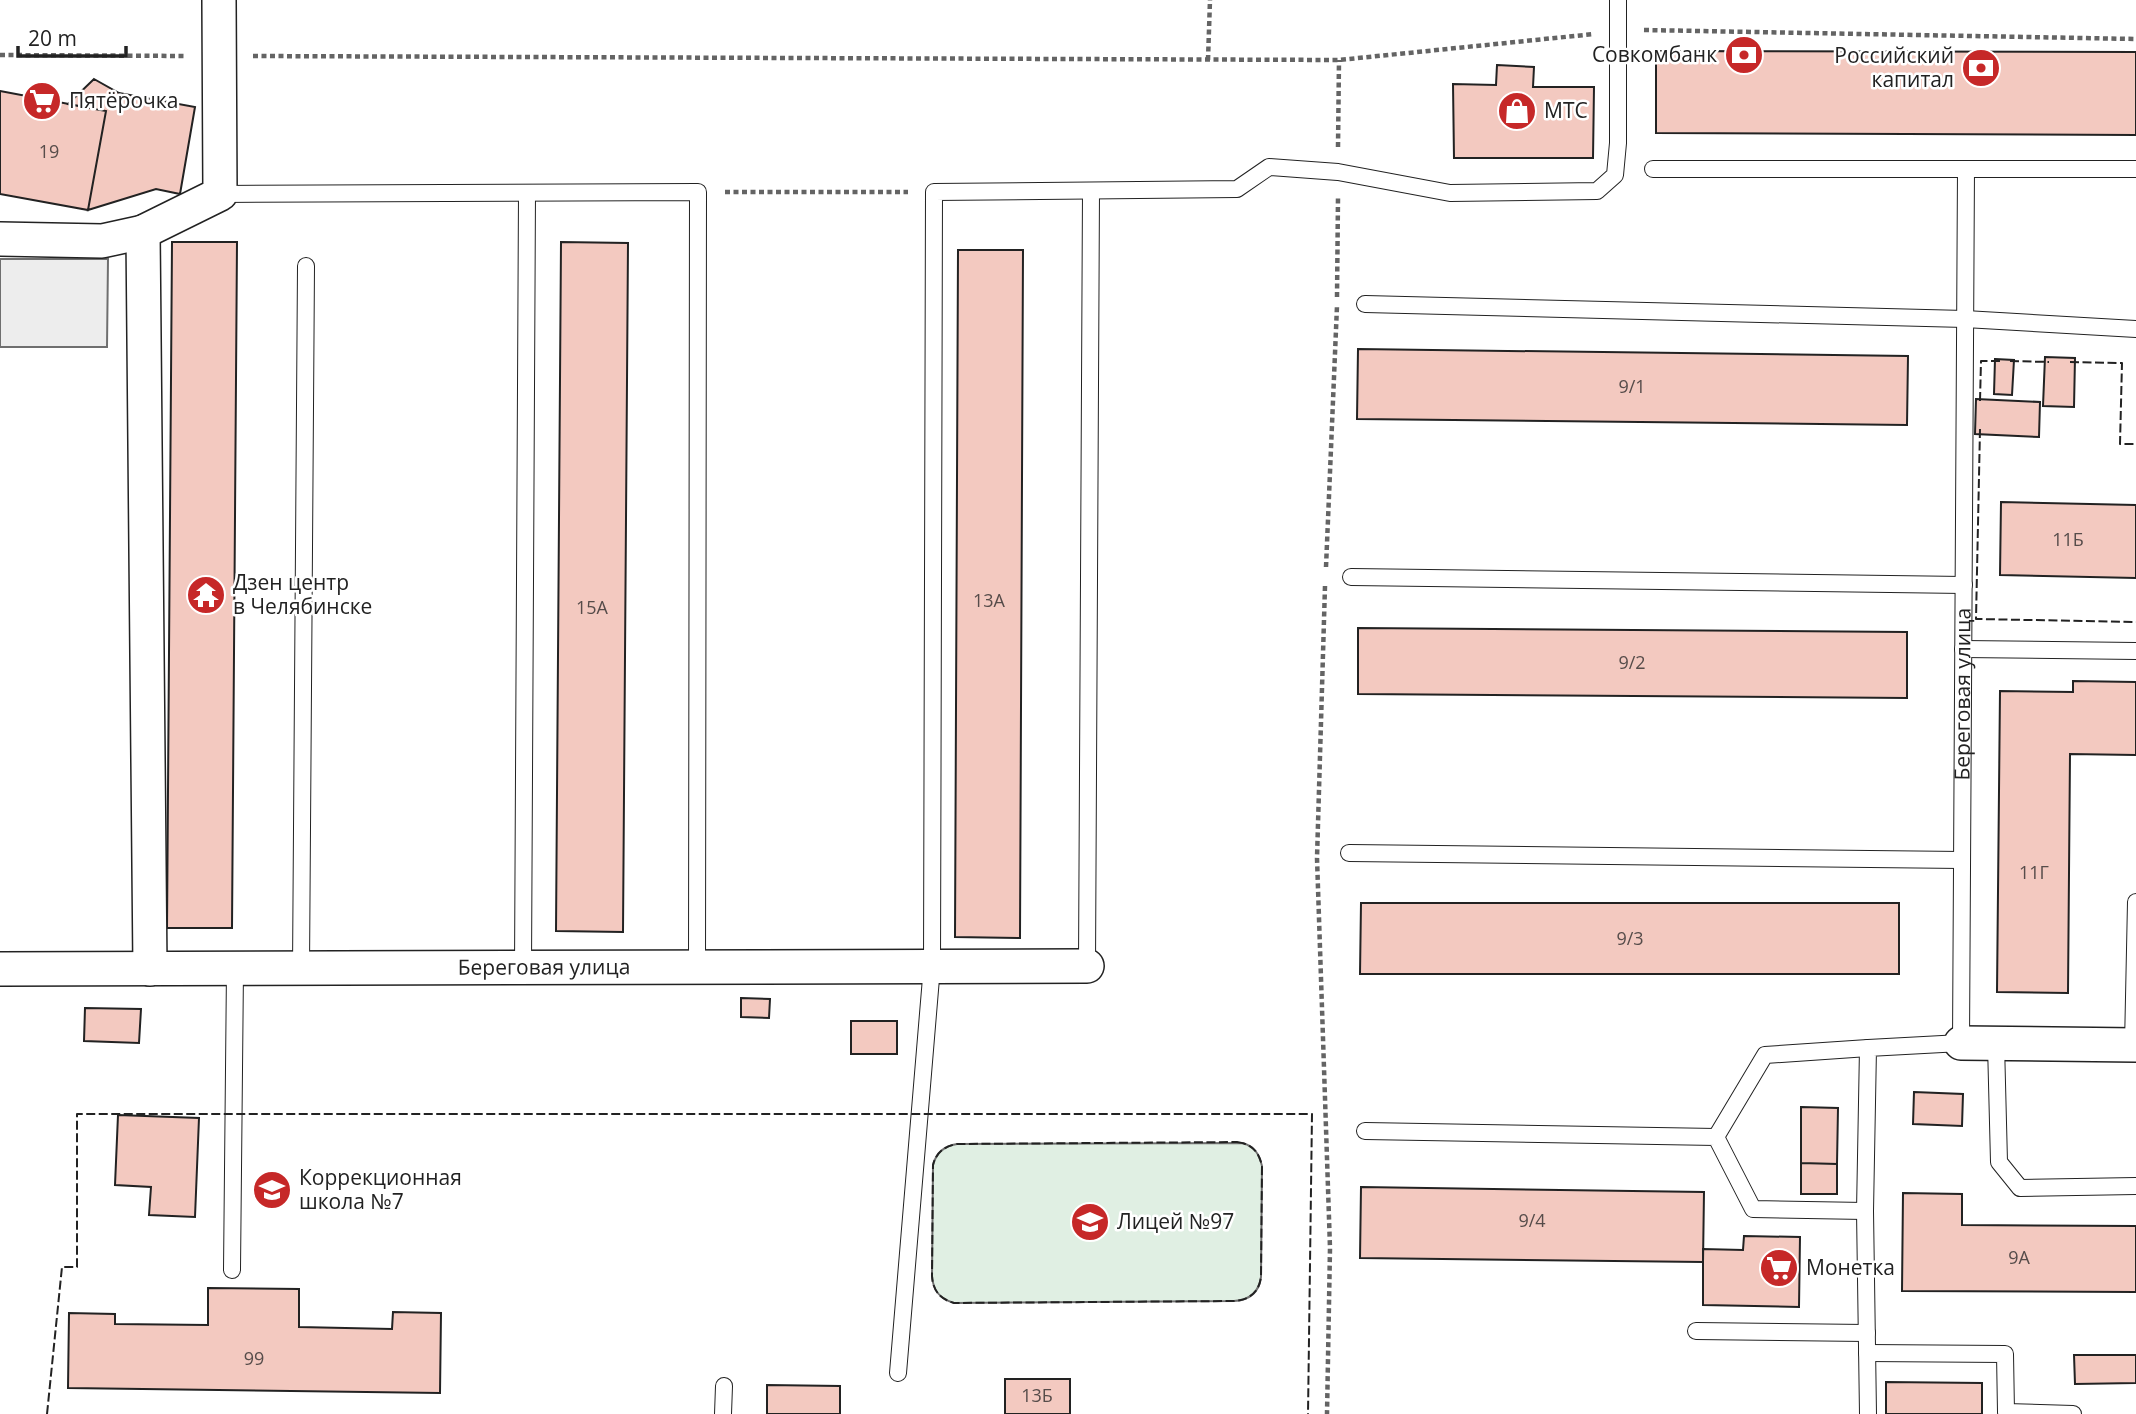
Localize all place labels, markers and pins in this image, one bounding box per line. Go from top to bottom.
bank icon: Совкомбанк [1723,34,1765,76]
place label: Совкомбанк [1592,40,1717,68]
place label: Российский капитал [1834,41,1954,93]
bank icon: Российский капитал [1960,47,2002,89]
supermarket icon: Пятёрочка [21,80,63,122]
place label: Пятёрочка [69,86,178,114]
shop icon: МТС [1496,90,1538,132]
place label: МТС [1544,96,1588,124]
place label: Дзен центр в Челябинске [233,568,372,620]
temple icon: Дзен центр в Челябинске [185,574,227,616]
place label: Коррекционная школа №7 [299,1163,462,1215]
school or university icon: Коррекционная школа №7 [251,1169,293,1211]
school or university icon: Лицей №97 [1069,1201,1111,1243]
place label: Лицей №97 [1117,1207,1234,1235]
supermarket icon: Монетка [1758,1247,1800,1289]
place label: Монетка [1806,1253,1895,1281]

